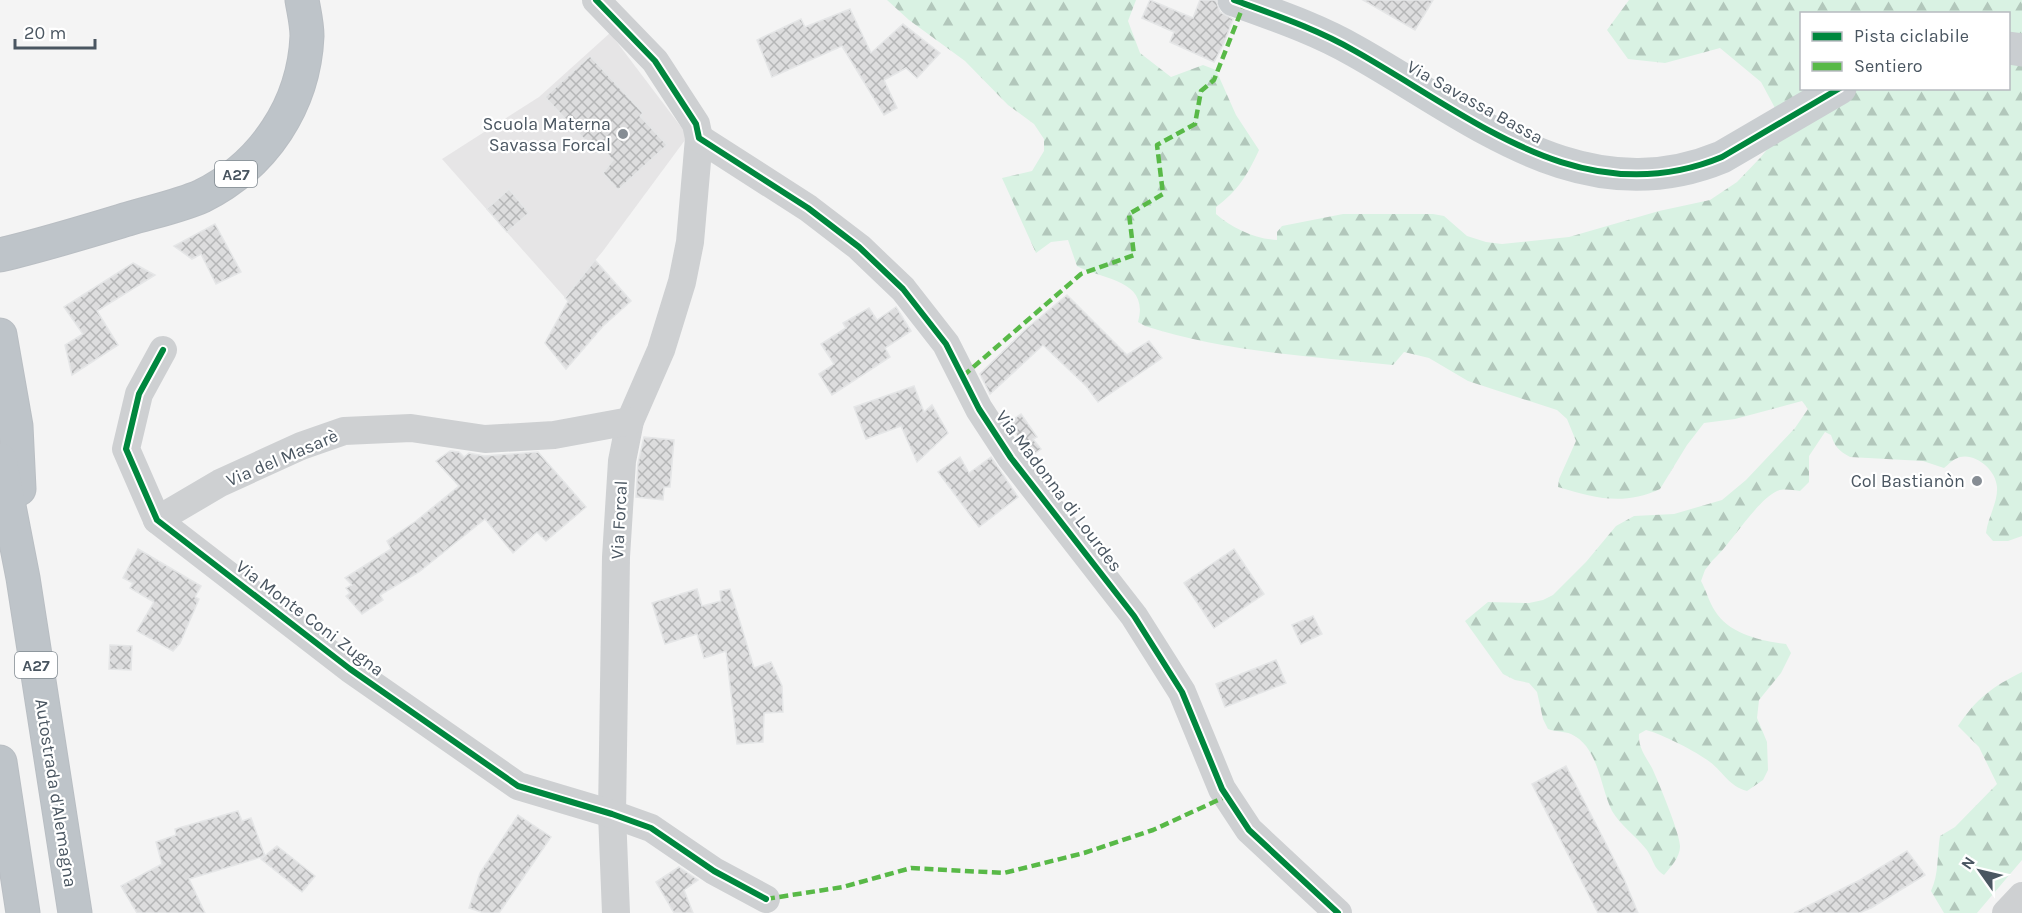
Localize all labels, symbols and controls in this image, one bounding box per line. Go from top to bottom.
scale bar [15,12,94,50]
legend [1800,12,2010,90]
text: 20 m [24,22,66,44]
text: Pista ciclabile [1854,25,1969,47]
street label: Via Savassa Bassa [1403,55,1547,149]
text: Sentiero [1854,55,1923,77]
place label: Scuola Materna Savassa Forcal [482,113,611,156]
marker: Scuola Materna Savassa Forcal [616,127,630,141]
road number: A27 [215,161,257,187]
street label: Via Madonna di Lourdes [991,406,1127,576]
street label: Via del Masarè [223,425,341,491]
place label: Col Bastianòn [1851,470,1965,492]
marker: Col Bastianòn [1970,474,1984,488]
street label: Via Forcal [606,480,632,560]
street label: Via Monte Coni Zugna [232,555,388,681]
road number: A27 [15,652,57,678]
street label: Autostrada d'Alemagna [30,697,82,889]
north arrow [1950,841,2010,901]
text: N [1957,853,1979,873]

